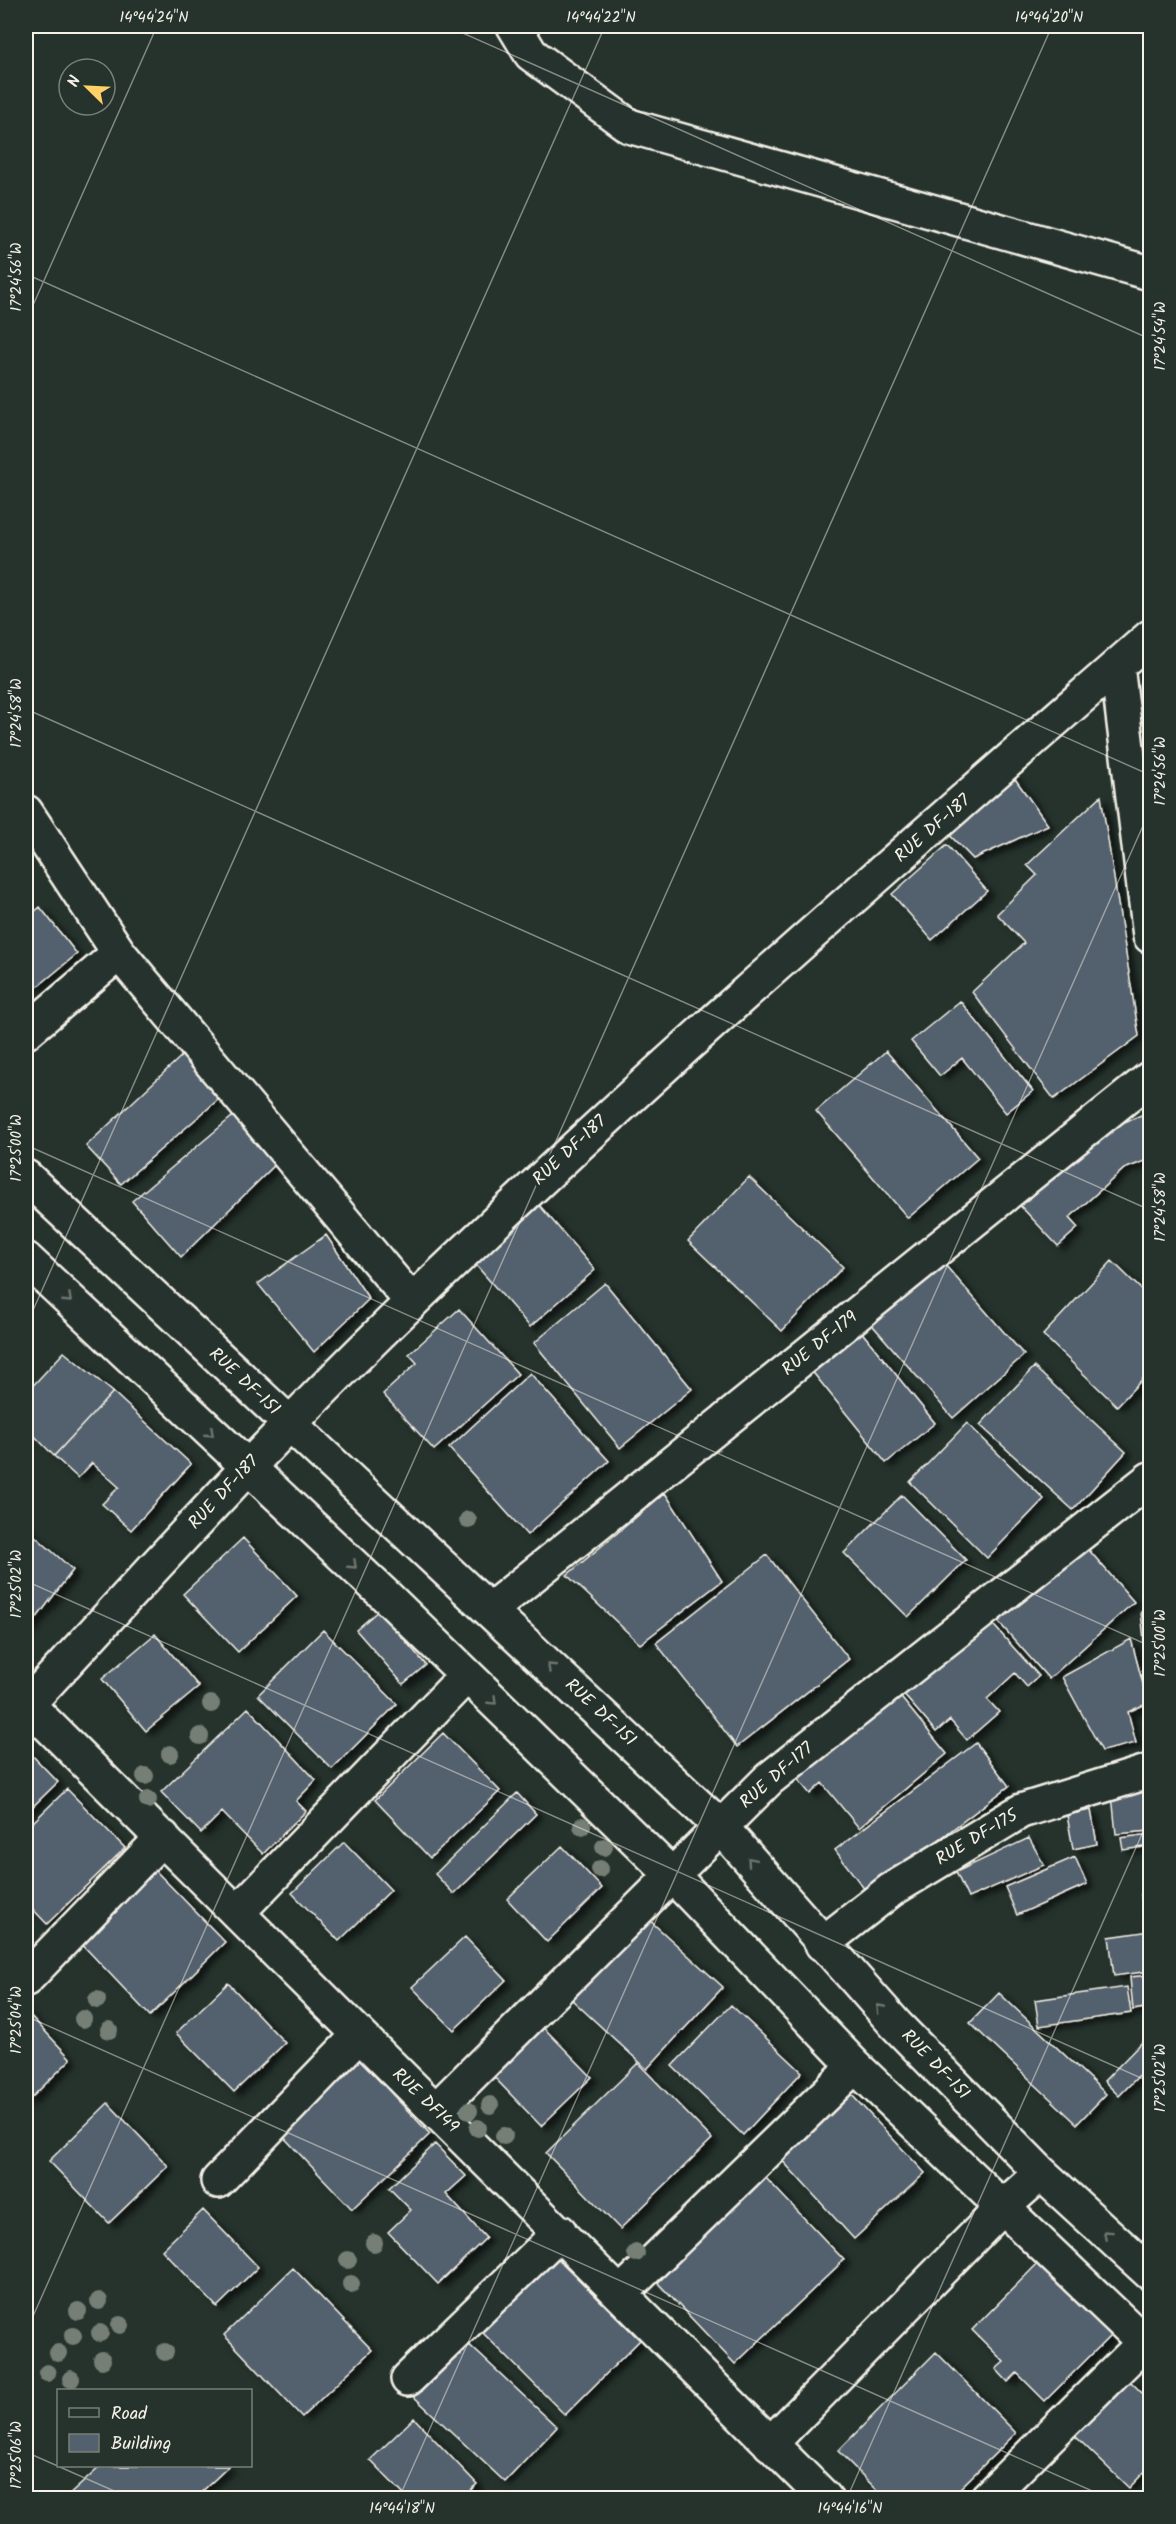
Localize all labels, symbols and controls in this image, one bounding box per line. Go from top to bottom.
text: 14°44'24"N [120,6,188,30]
text: 14°44'22"N [566,6,636,30]
text: 14°44'20"N [1015,6,1083,30]
north arrow [57,57,117,117]
text: N [61,72,88,91]
text: 17°24'56"W [5,242,29,311]
text: 17°24'54"W [1149,301,1173,370]
text: 17°24'58"W [5,678,29,748]
text: 17°24'56"W [1149,736,1173,805]
street label: RUE DF-187 [888,787,978,870]
street label: RUE DF-187 [526,1108,614,1193]
text: 17°25'00"W [5,1114,29,1182]
text: 17°24'58"W [1149,1172,1173,1242]
one-way arrow [61,1292,72,1303]
street label: RUE DF-179 [775,1304,865,1384]
street label: RUE DF-151 [201,1341,287,1423]
one-way arrow [203,1426,213,1437]
street label: RUE DF-187 [182,1449,267,1537]
text: 17°25'02"W [5,1549,29,1618]
one-way arrow [345,1558,356,1569]
text: 17°25'00"W [1149,1609,1173,1677]
one-way arrow [547,1663,557,1674]
street label: RUE DF-151 [557,1672,643,1754]
one-way arrow [486,1694,496,1705]
street label: RUE DF-177 [733,1735,821,1817]
street label: RUE DF-175 [930,1801,1025,1874]
one-way arrow [747,1858,758,1868]
text: 17°25'04"W [5,1986,29,2054]
one-way arrow [876,2004,887,2014]
street label: RUE DF-151 [894,2023,976,2107]
text: 17°25'02"W [1149,2043,1173,2112]
street label: RUE DF149 [385,2061,466,2141]
one-way arrow [1104,2230,1114,2241]
legend [57,2389,252,2467]
text: Road [111,2400,148,2429]
text: 17°25'06"W [5,2421,29,2489]
text: Building [111,2430,171,2459]
text: 14°44'18"N [369,2497,435,2521]
text: 14°44'16"N [818,2497,882,2521]

